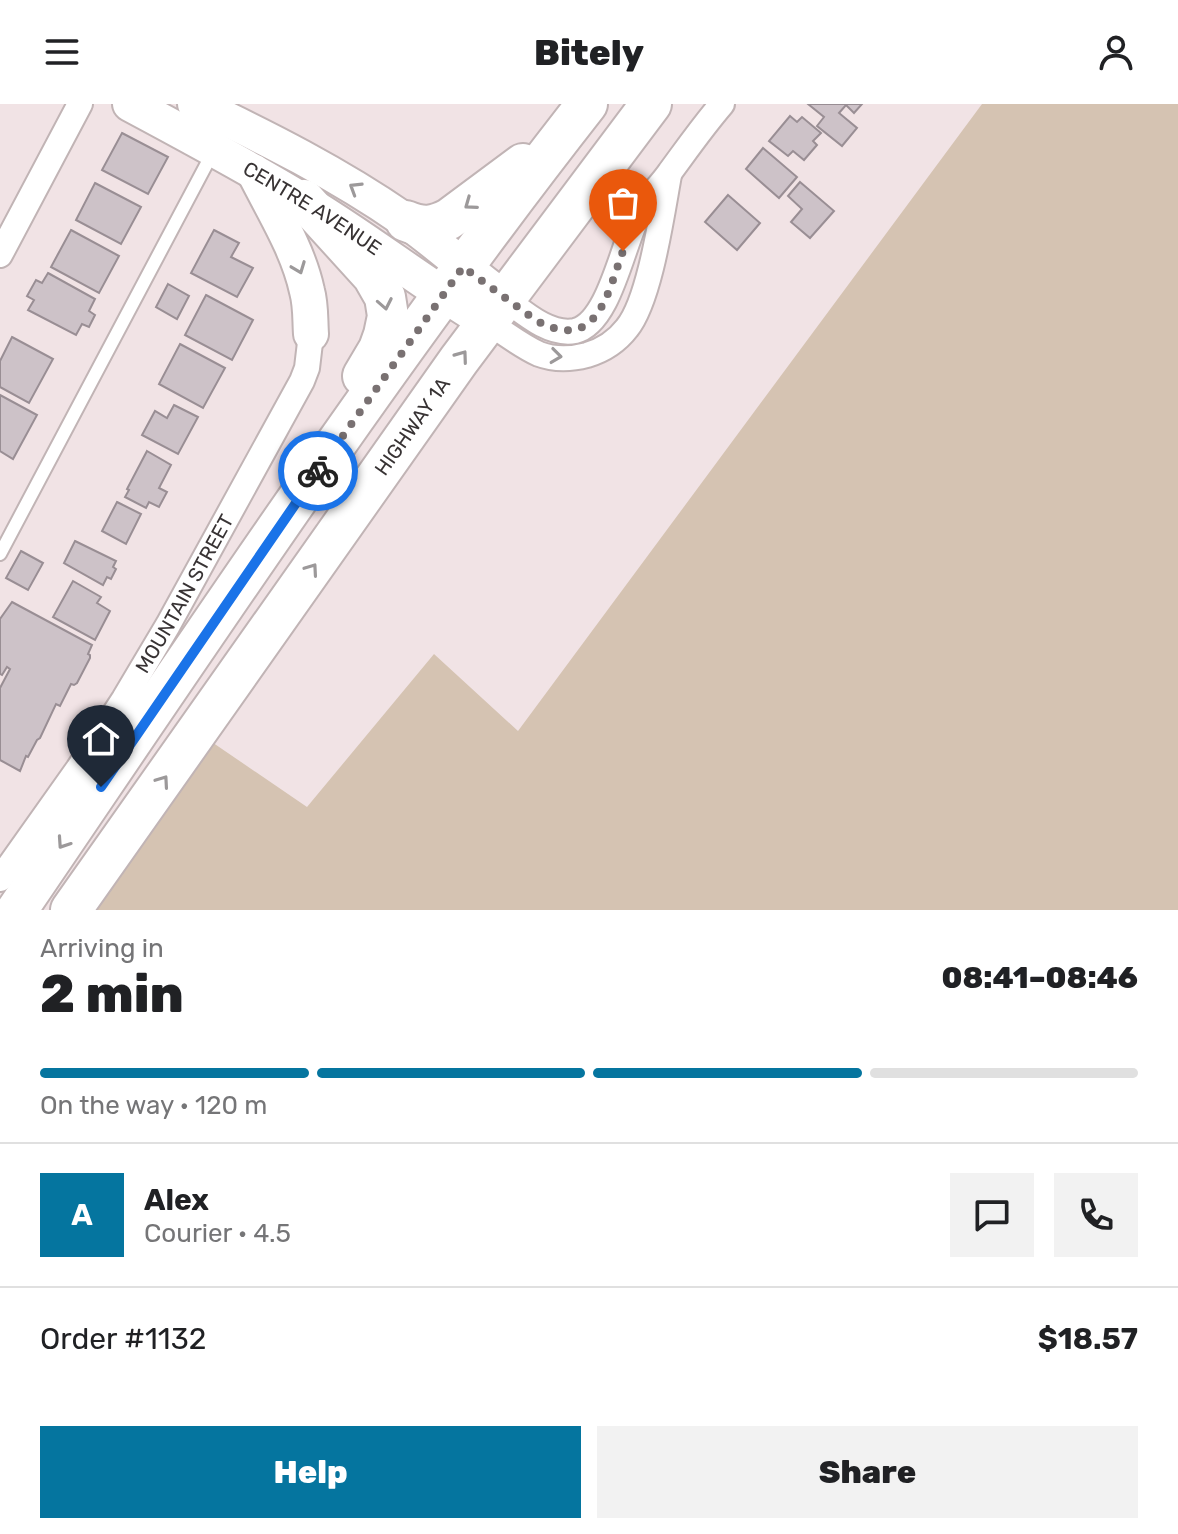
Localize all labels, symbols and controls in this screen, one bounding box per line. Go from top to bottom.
icon: menu [40,30,84,74]
icon: person [1094,30,1138,74]
text: Bitely [534,31,644,74]
street label: CENTRE AVENUE [239,156,386,260]
pin [589,169,657,251]
icon: bag [601,181,645,225]
one-way arrow [349,182,364,197]
one-way arrow [464,194,479,208]
one-way arrow [289,260,306,274]
one-way arrow [375,298,392,311]
one-way arrow [549,347,562,364]
one-way arrow [452,350,467,365]
street label: HIGHWAY 1A [369,373,455,480]
courier [278,431,358,511]
icon: bike [296,449,340,493]
street label: MOUNTAIN STREET [130,510,239,677]
one-way arrow [302,563,317,577]
pin [67,705,135,787]
icon: home [79,717,123,761]
one-way arrow [153,776,168,790]
one-way arrow [58,834,73,848]
text: Arriving in [40,933,164,964]
text: 08:41–08:46 [941,960,1138,996]
text: 2 min [40,963,184,1025]
text: On the way · 120 m [40,1090,267,1121]
button: chat [950,1173,1034,1257]
button: phone [1054,1173,1138,1257]
text: Alex [144,1182,209,1218]
text: A [71,1197,93,1233]
text: Courier · 4.5 [144,1218,291,1249]
text: Order #1132 [40,1321,206,1357]
text: $18.57 [1038,1321,1138,1357]
button: Help [40,1426,581,1518]
button: Share [597,1426,1138,1518]

